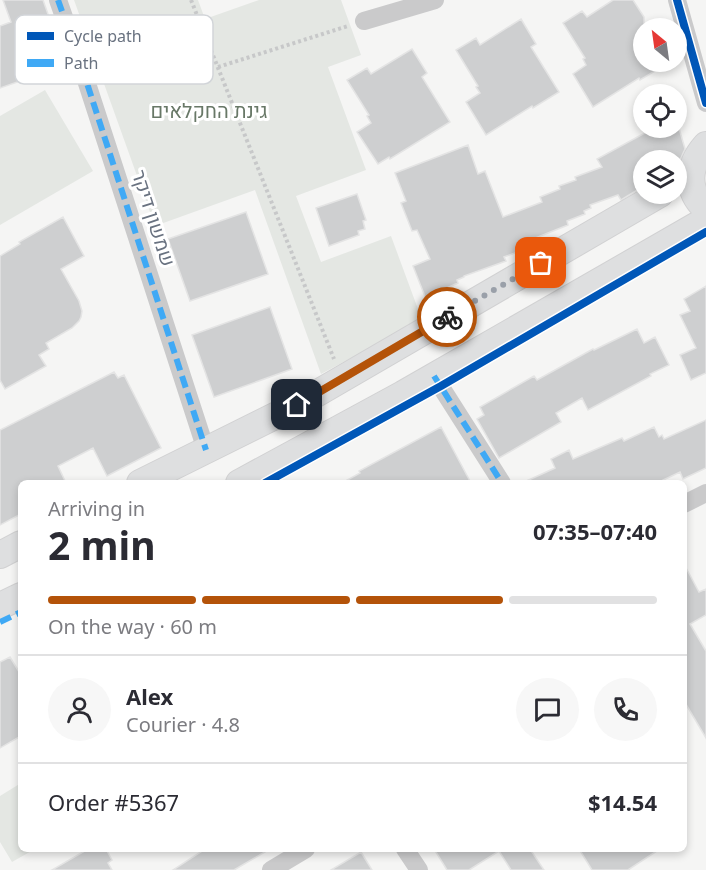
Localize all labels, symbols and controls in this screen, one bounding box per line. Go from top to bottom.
legend [15,15,213,84]
north arrow [633,18,687,72]
map controls [633,18,687,204]
text: Cycle path [64,25,142,47]
text: Path [64,52,98,74]
button: locate [633,84,687,138]
park label: גינת החקלאים [151,97,267,124]
button: layers [633,150,687,204]
street label: שמשון דיקר [126,166,182,270]
pin [515,237,566,288]
icon: bag [524,246,557,279]
courier [417,287,477,347]
icon: bike [431,301,464,334]
pin [271,379,322,430]
icon: home [280,388,313,421]
text: Arriving in [48,495,145,522]
text: 07:35–07:40 [533,516,657,546]
text: 2 min [48,518,155,571]
text: On the way · 60 m [48,613,217,640]
button: person [48,678,111,741]
button: chat [516,678,579,741]
button: phone [594,678,657,741]
text: Alex [126,681,173,711]
text: Courier · 4.8 [126,711,240,738]
text: Order #5367 [48,787,179,817]
text: $14.54 [588,787,657,817]

